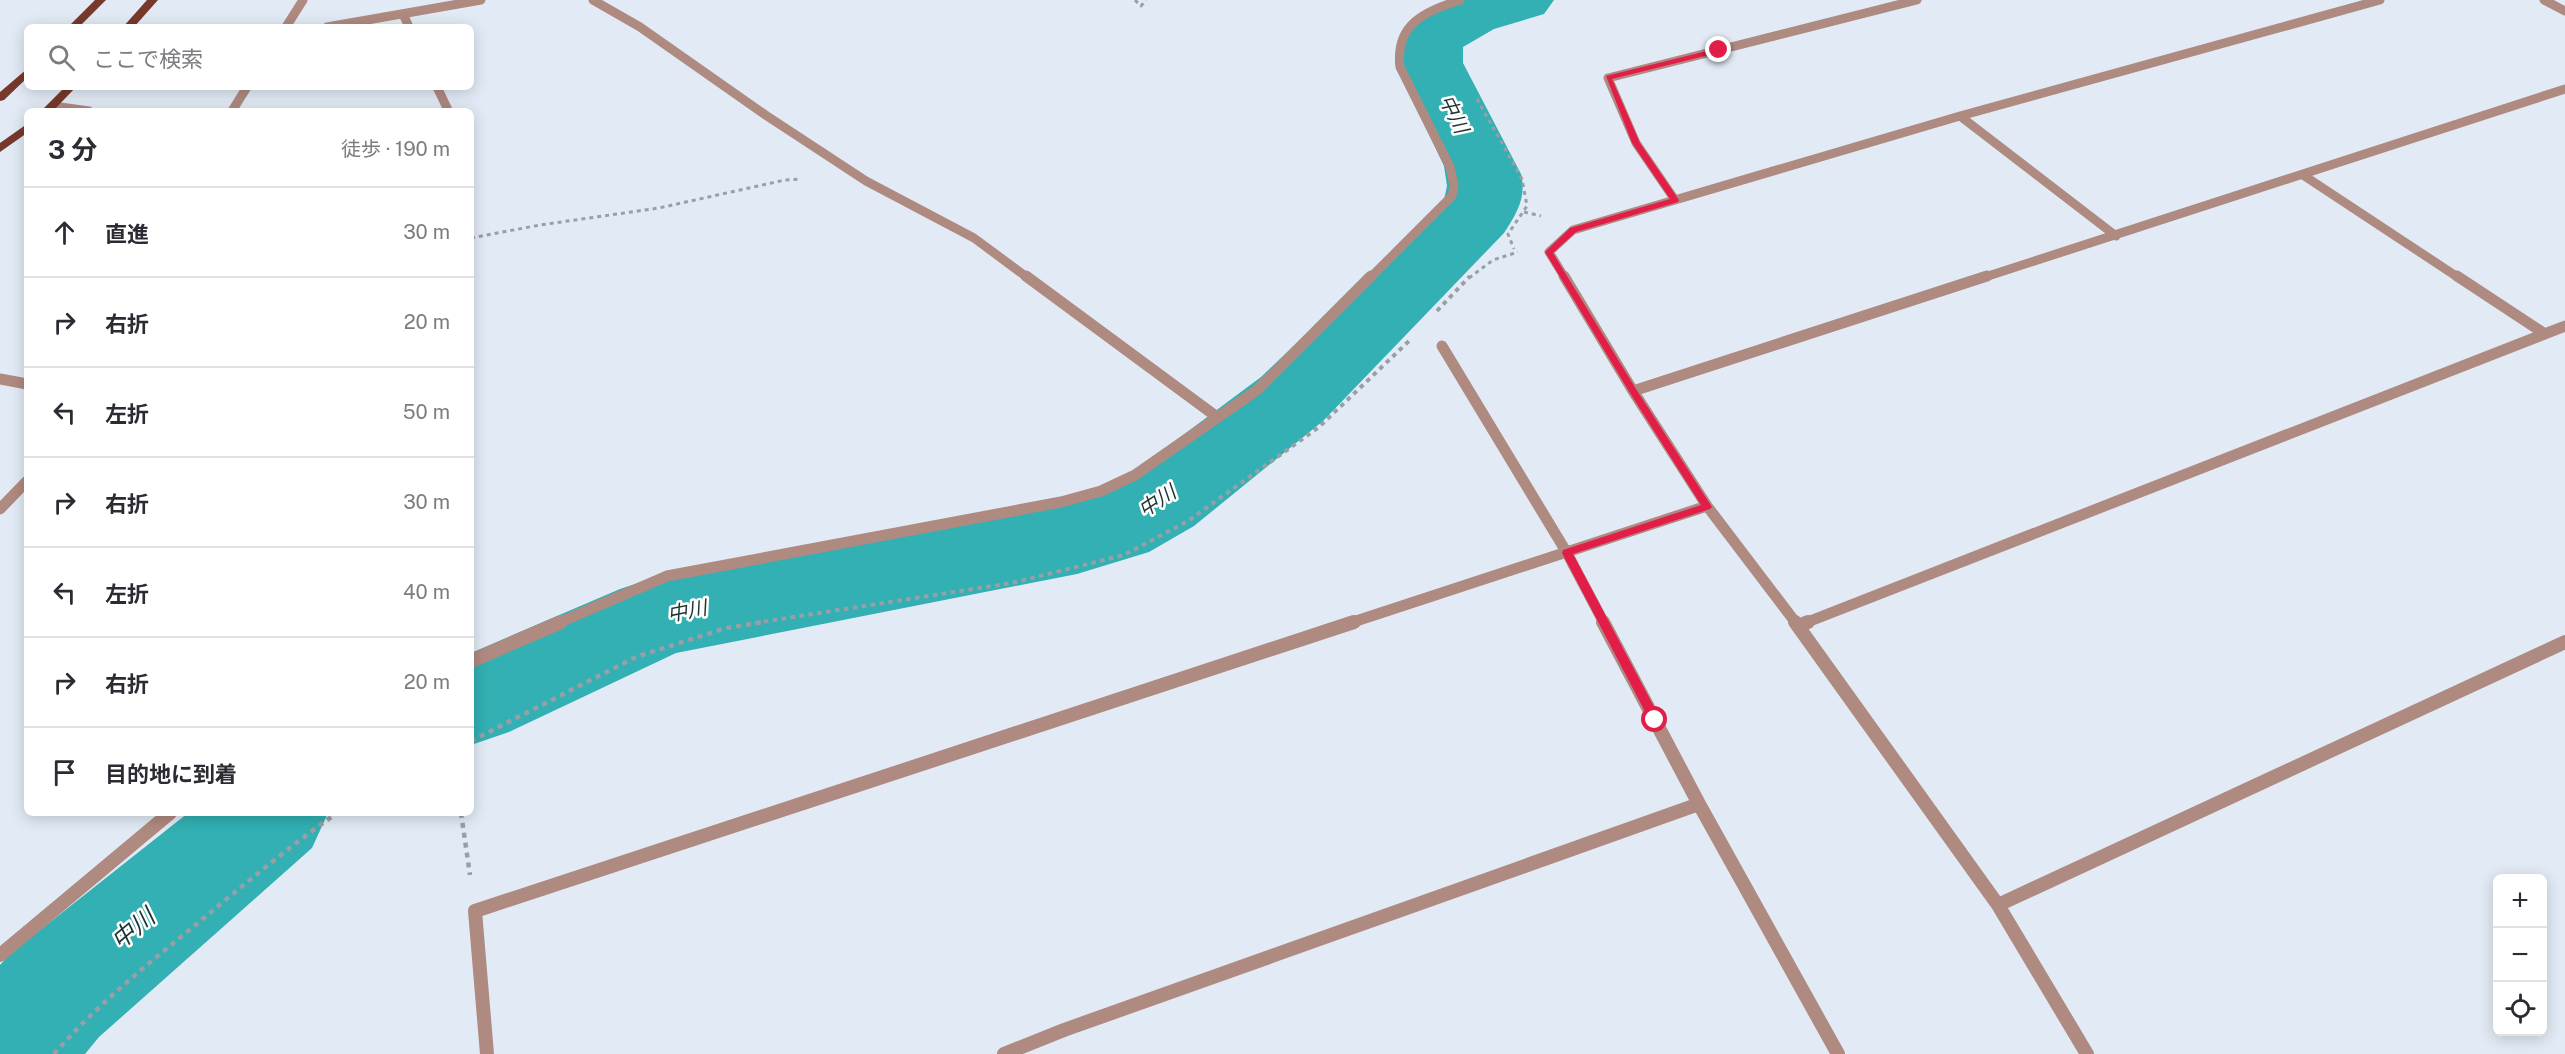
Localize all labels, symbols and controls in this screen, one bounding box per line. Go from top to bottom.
search box [24,24,474,90]
route end [1705,36,1731,62]
icon: search [45,41,78,74]
text: ここで検索 [93,46,203,72]
water label: 中川 [1434,91,1474,139]
text: 3 分 [48,134,97,165]
text: 徒歩 · 190 m [341,137,450,161]
icon: ahead [48,216,81,249]
text: 30 m [403,220,450,244]
text: 直進 [105,221,149,247]
icon: right [48,306,81,339]
text: 20 m [404,310,450,334]
text: 右折 [105,311,149,337]
icon: left [48,396,81,429]
text: 50 m [403,400,450,424]
text: 左折 [105,401,149,427]
water label: 中川 [1134,479,1182,522]
icon: right [48,486,81,519]
text: 30 m [403,490,450,514]
text: 右折 [105,491,149,517]
icon: left [48,576,81,609]
text: 40 m [403,580,450,604]
text: 左折 [105,581,149,607]
water label: 中川 [665,595,711,627]
icon: right [48,666,81,699]
text: 20 m [404,670,450,694]
text: 右折 [105,671,149,697]
route start [1641,706,1667,732]
icon: arrive [48,756,81,789]
text: 目的地に到着 [105,761,237,787]
map controls [2493,874,2547,1036]
button: + [2493,874,2547,928]
water label: 中川 [105,900,162,954]
button: − [2493,928,2547,982]
button: locate [2493,982,2547,1036]

